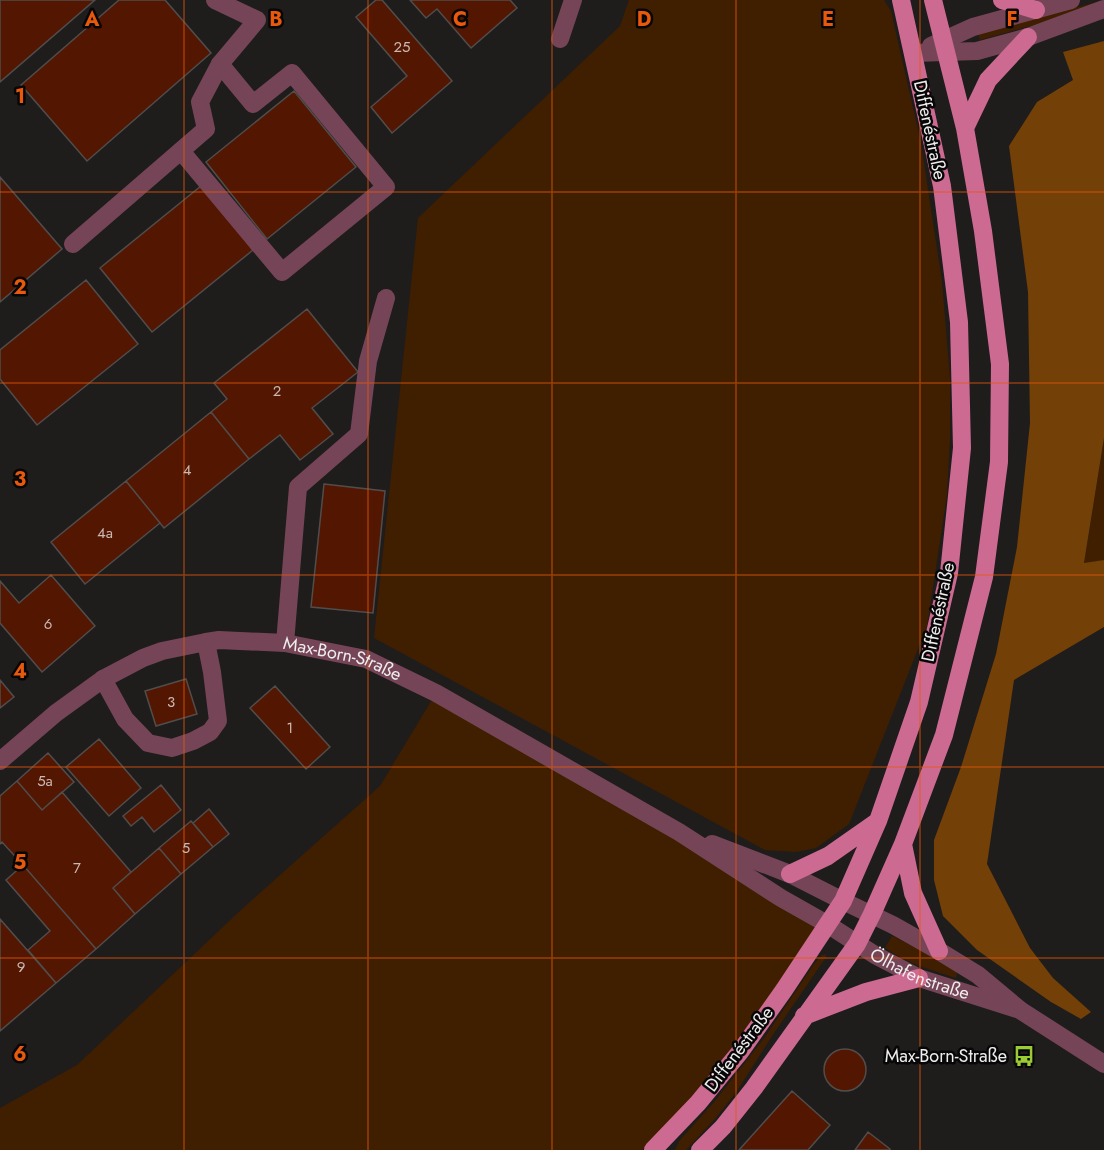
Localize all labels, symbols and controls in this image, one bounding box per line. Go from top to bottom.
text: A [84,5,100,34]
text: B [269,5,283,34]
text: C [453,5,467,34]
text: D [637,5,651,34]
text: E [822,5,834,34]
text: F [1006,5,1018,34]
house number: 25 [394,36,411,58]
street label: Diffenéstraße [907,78,953,182]
text: 1 [15,82,25,111]
text: 2 [13,273,27,302]
house number: 2 [273,380,281,402]
house number: 4 [183,459,192,481]
text: 3 [14,465,26,494]
house number: 4a [97,522,113,544]
street label: Diffenéstraße [915,560,961,664]
house number: 6 [44,613,52,635]
street label: Max-Born-Straße [281,630,406,687]
text: 4 [13,657,27,686]
house number: 3 [167,691,175,713]
house number: 1 [287,717,293,739]
house number: 5a [37,770,53,792]
house number: 5 [182,837,190,859]
text: 5 [14,848,27,877]
house number: 7 [73,857,81,879]
street label: Ölhafenstraße [865,941,973,1006]
house number: 9 [17,956,25,978]
street label: Diffenéstraße [698,1001,780,1097]
text: 6 [13,1040,27,1069]
place label: Max-Born-Straße [885,1043,1007,1069]
bus stop icon: Max-Born-Straße [1012,1044,1036,1068]

